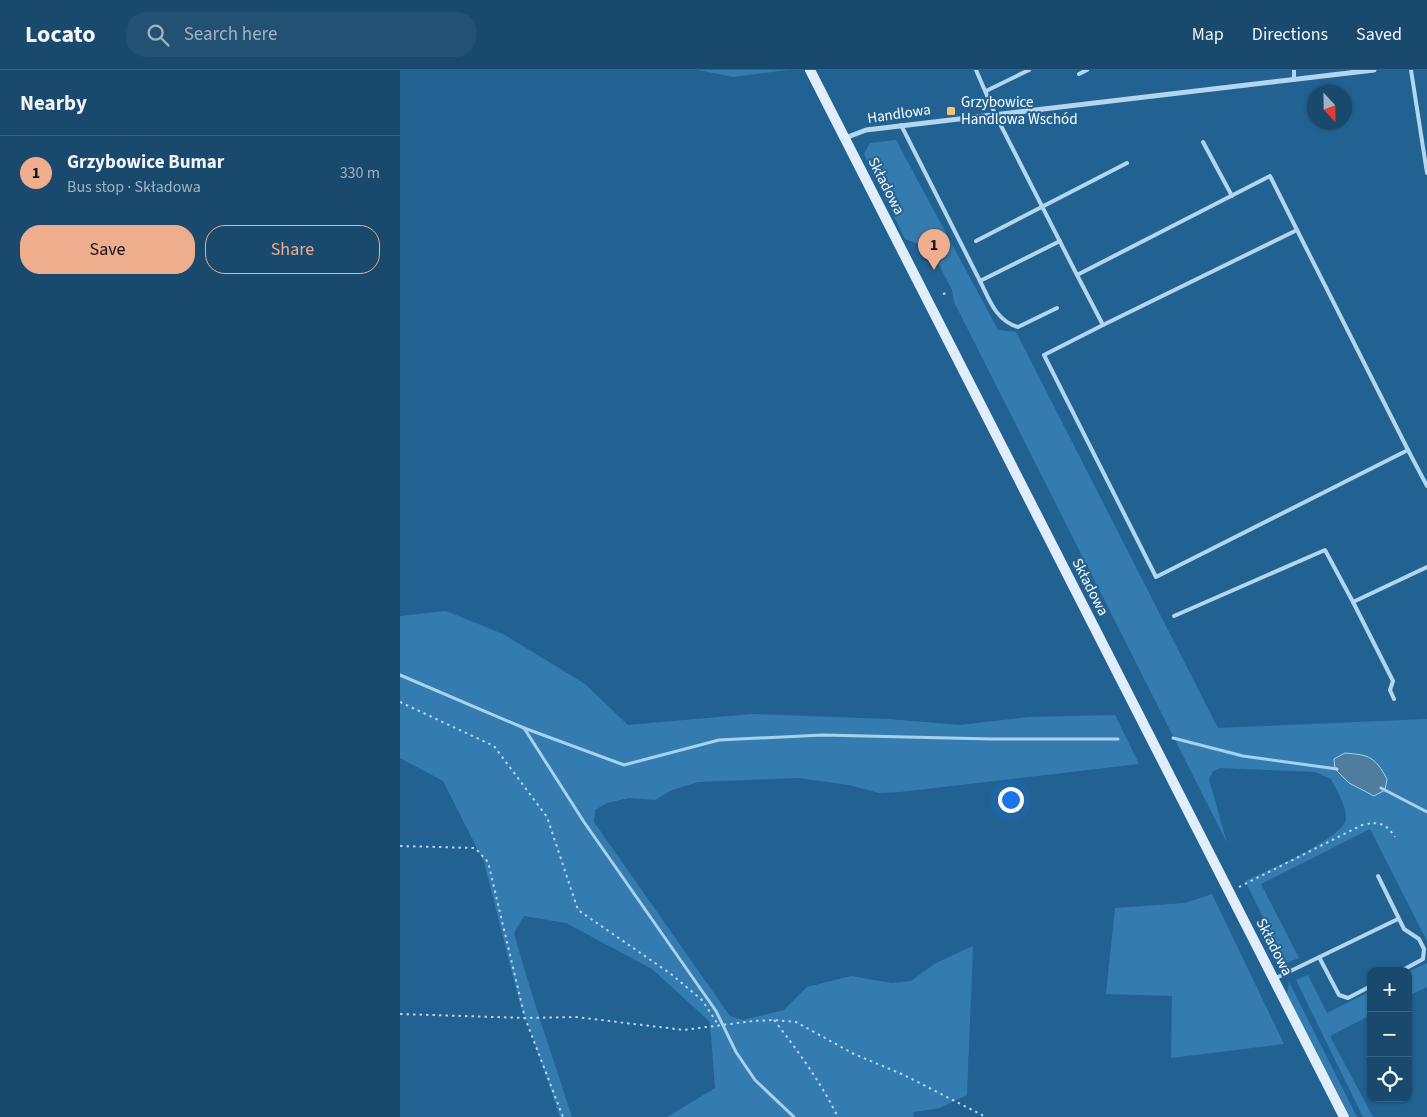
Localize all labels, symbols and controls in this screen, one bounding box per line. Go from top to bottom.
search box [126,12,476,57]
text: Locato [25,17,96,52]
icon: search [144,21,172,49]
text: Search here [184,21,277,48]
text: Map [1192,22,1224,47]
text: Directions [1252,22,1328,47]
text: Saved [1356,22,1402,47]
north arrow [1307,85,1352,130]
text: Nearby [20,88,87,118]
place label: Grzybowice Handlowa Wschód [961,92,1078,130]
street label: Handlowa [866,99,932,129]
marker: Grzybowice Handlowa Wschód [945,105,957,117]
text: Grzybowice Bumar [67,149,224,176]
street label: Składowa [863,154,909,218]
text: 1 [32,162,40,184]
text: 330 m [340,162,380,184]
text: Bus stop · Składowa [67,176,201,198]
button: Save [20,225,195,274]
button: Share [205,225,380,274]
pin: 1 [918,229,950,270]
street label: Składowa [1067,555,1113,619]
your location [998,787,1024,813]
street label: Składowa [1251,915,1297,979]
map controls [1367,967,1412,1102]
button: + [1367,967,1412,1012]
button: − [1367,1012,1412,1057]
button: locate [1367,1057,1412,1102]

